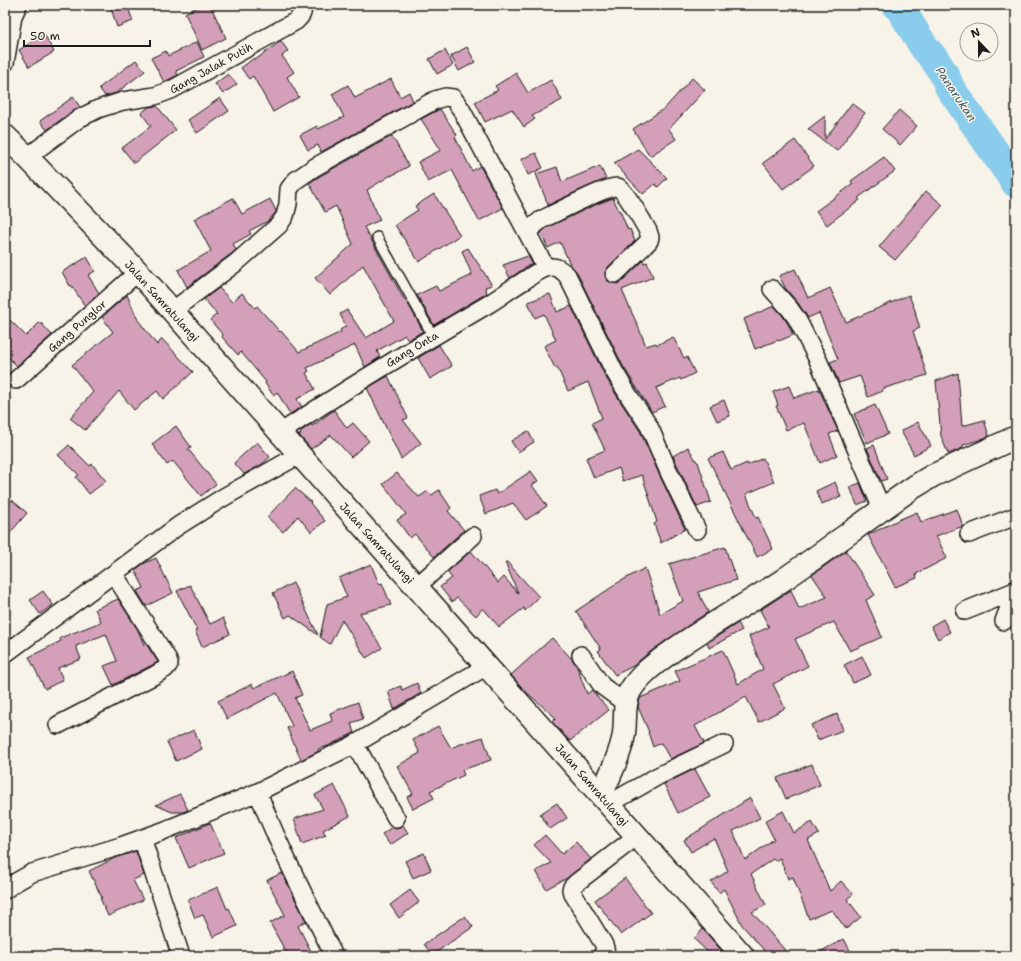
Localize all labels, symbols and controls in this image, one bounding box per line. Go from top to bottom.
scale bar [24,22,150,48]
north arrow [959,22,999,62]
text: N [969,24,983,42]
text: 50 m [30,28,60,44]
street label: Gang Jalak Putih [167,39,256,97]
water label: Panarukan [932,64,980,124]
street label: Jalan Samratulangi [121,257,202,345]
street label: Gang Punglor [45,297,110,356]
street label: Gang Onta [383,328,441,371]
street label: Jalan Samratulangi [336,499,417,587]
street label: Jalan Samratulangi [552,741,632,830]

